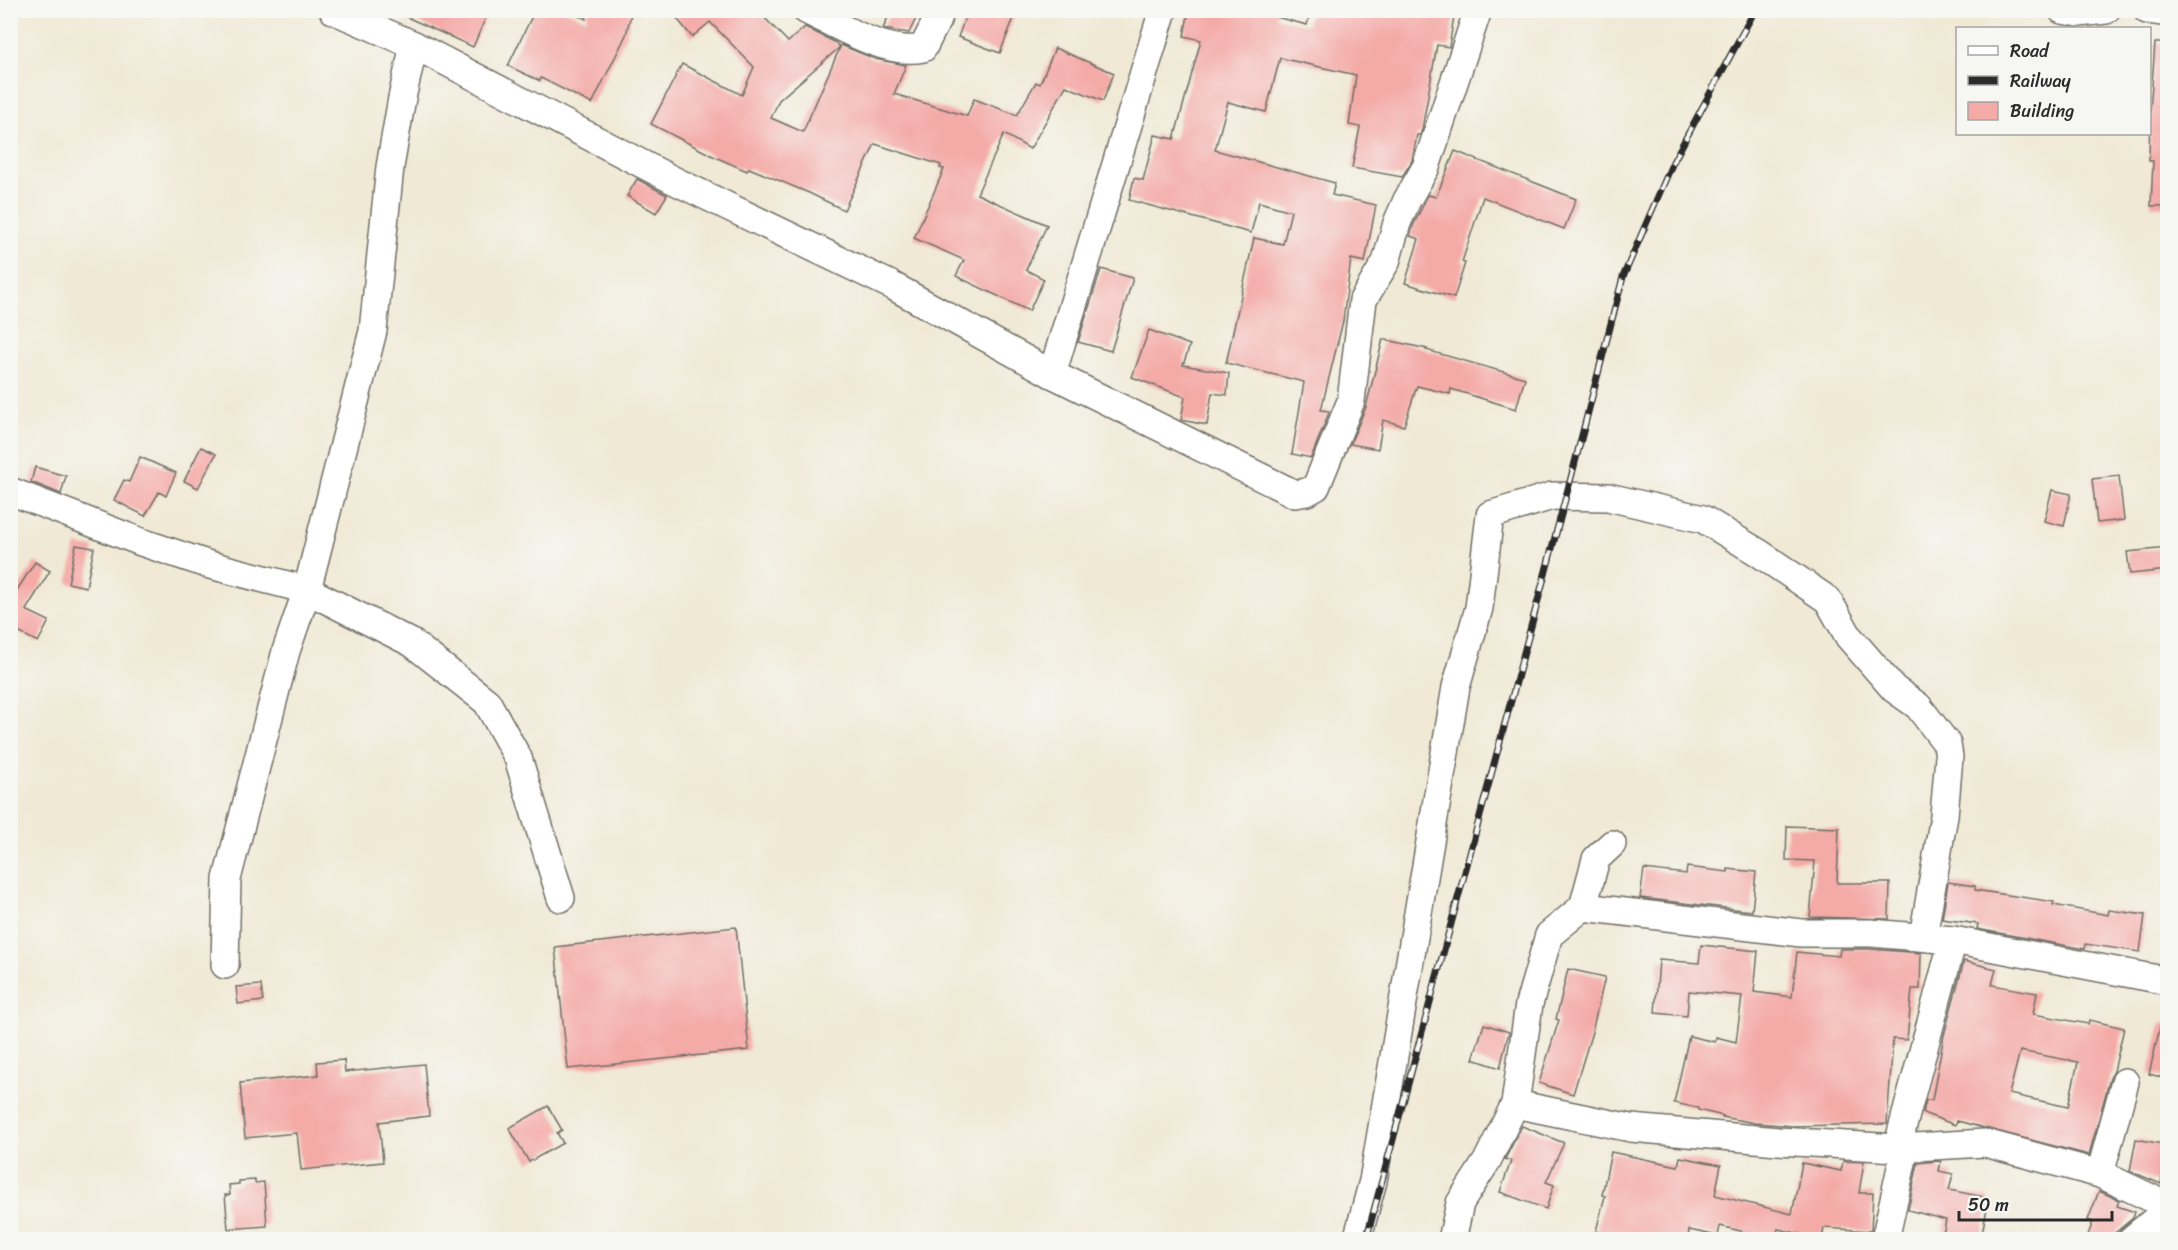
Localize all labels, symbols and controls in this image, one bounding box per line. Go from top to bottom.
legend [1956,27,2151,135]
text: Road [2010,35,2050,67]
text: Railway [2010,65,2072,97]
text: Building [2010,95,2074,127]
scale bar [1959,1184,2112,1222]
text: 50 m [1968,1189,2009,1221]

